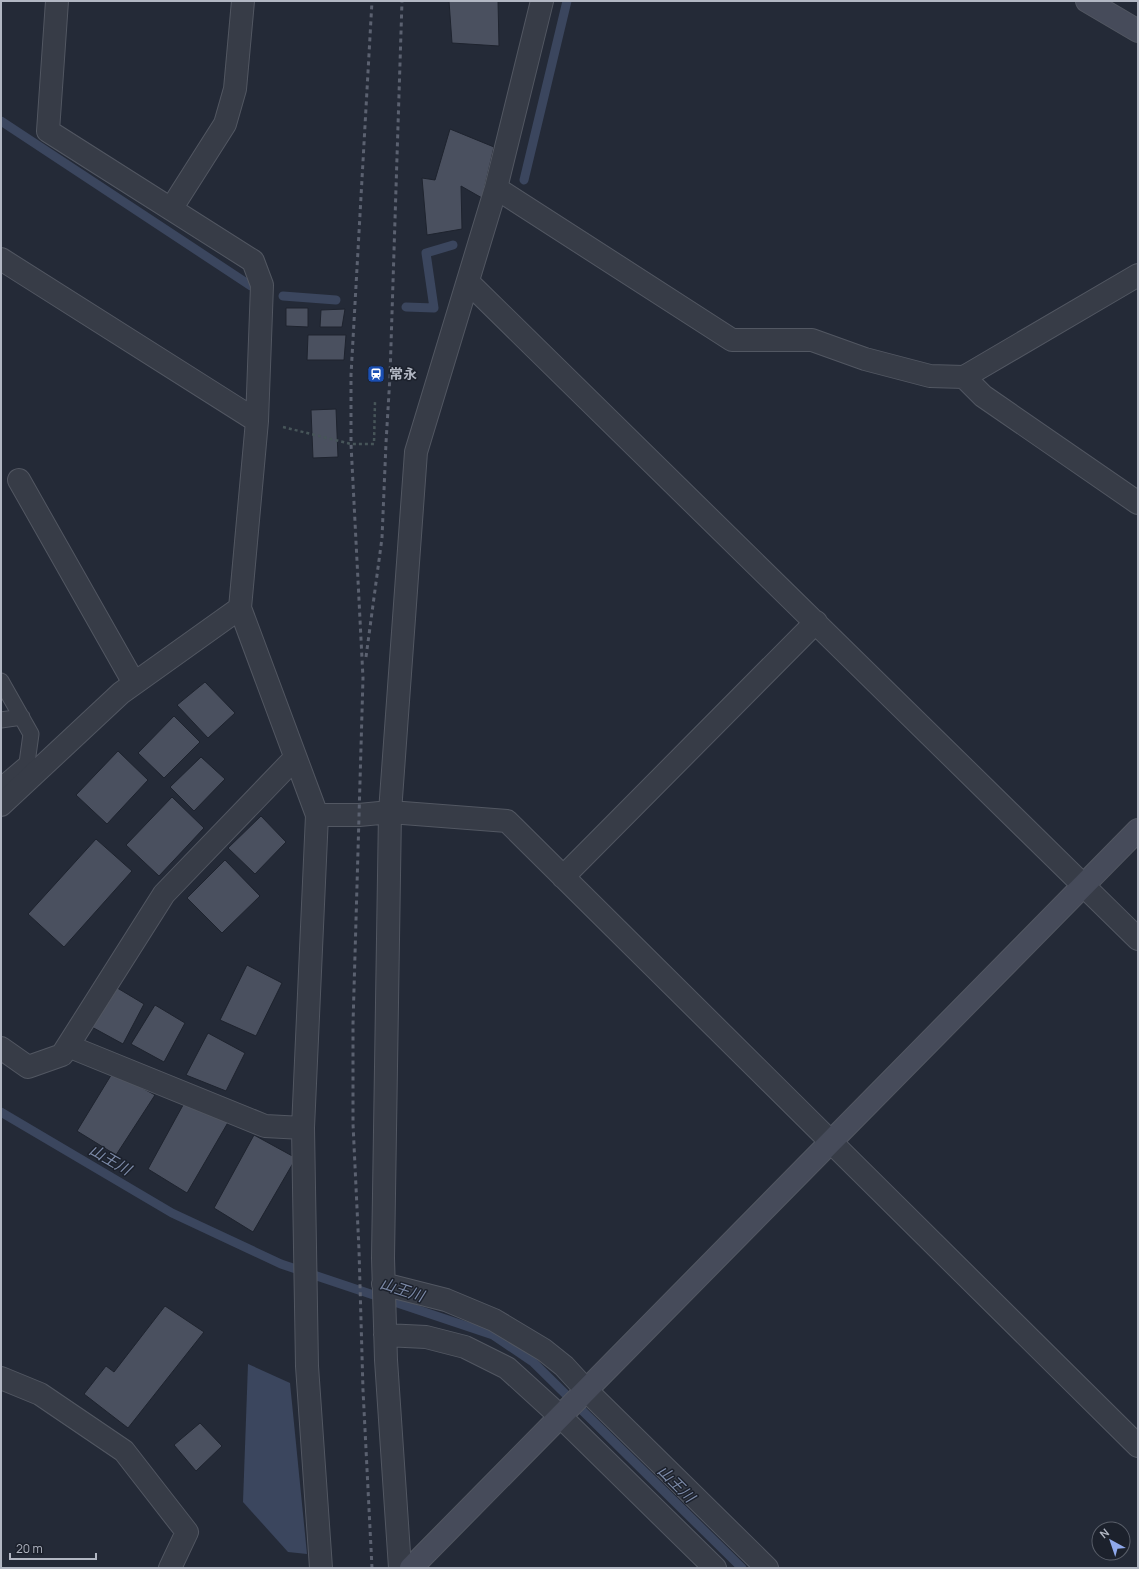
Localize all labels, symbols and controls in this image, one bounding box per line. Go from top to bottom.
station icon: 常永 [366,364,386,384]
place label: 常永 [389,364,417,383]
water label: 山王川 [86,1139,137,1181]
water label: 山王川 [378,1273,429,1307]
water label: 山王川 [653,1460,701,1508]
north arrow [1091,1521,1131,1561]
text: N [1096,1525,1112,1541]
scale bar [10,1535,96,1561]
text: 20 m [16,1540,43,1557]

